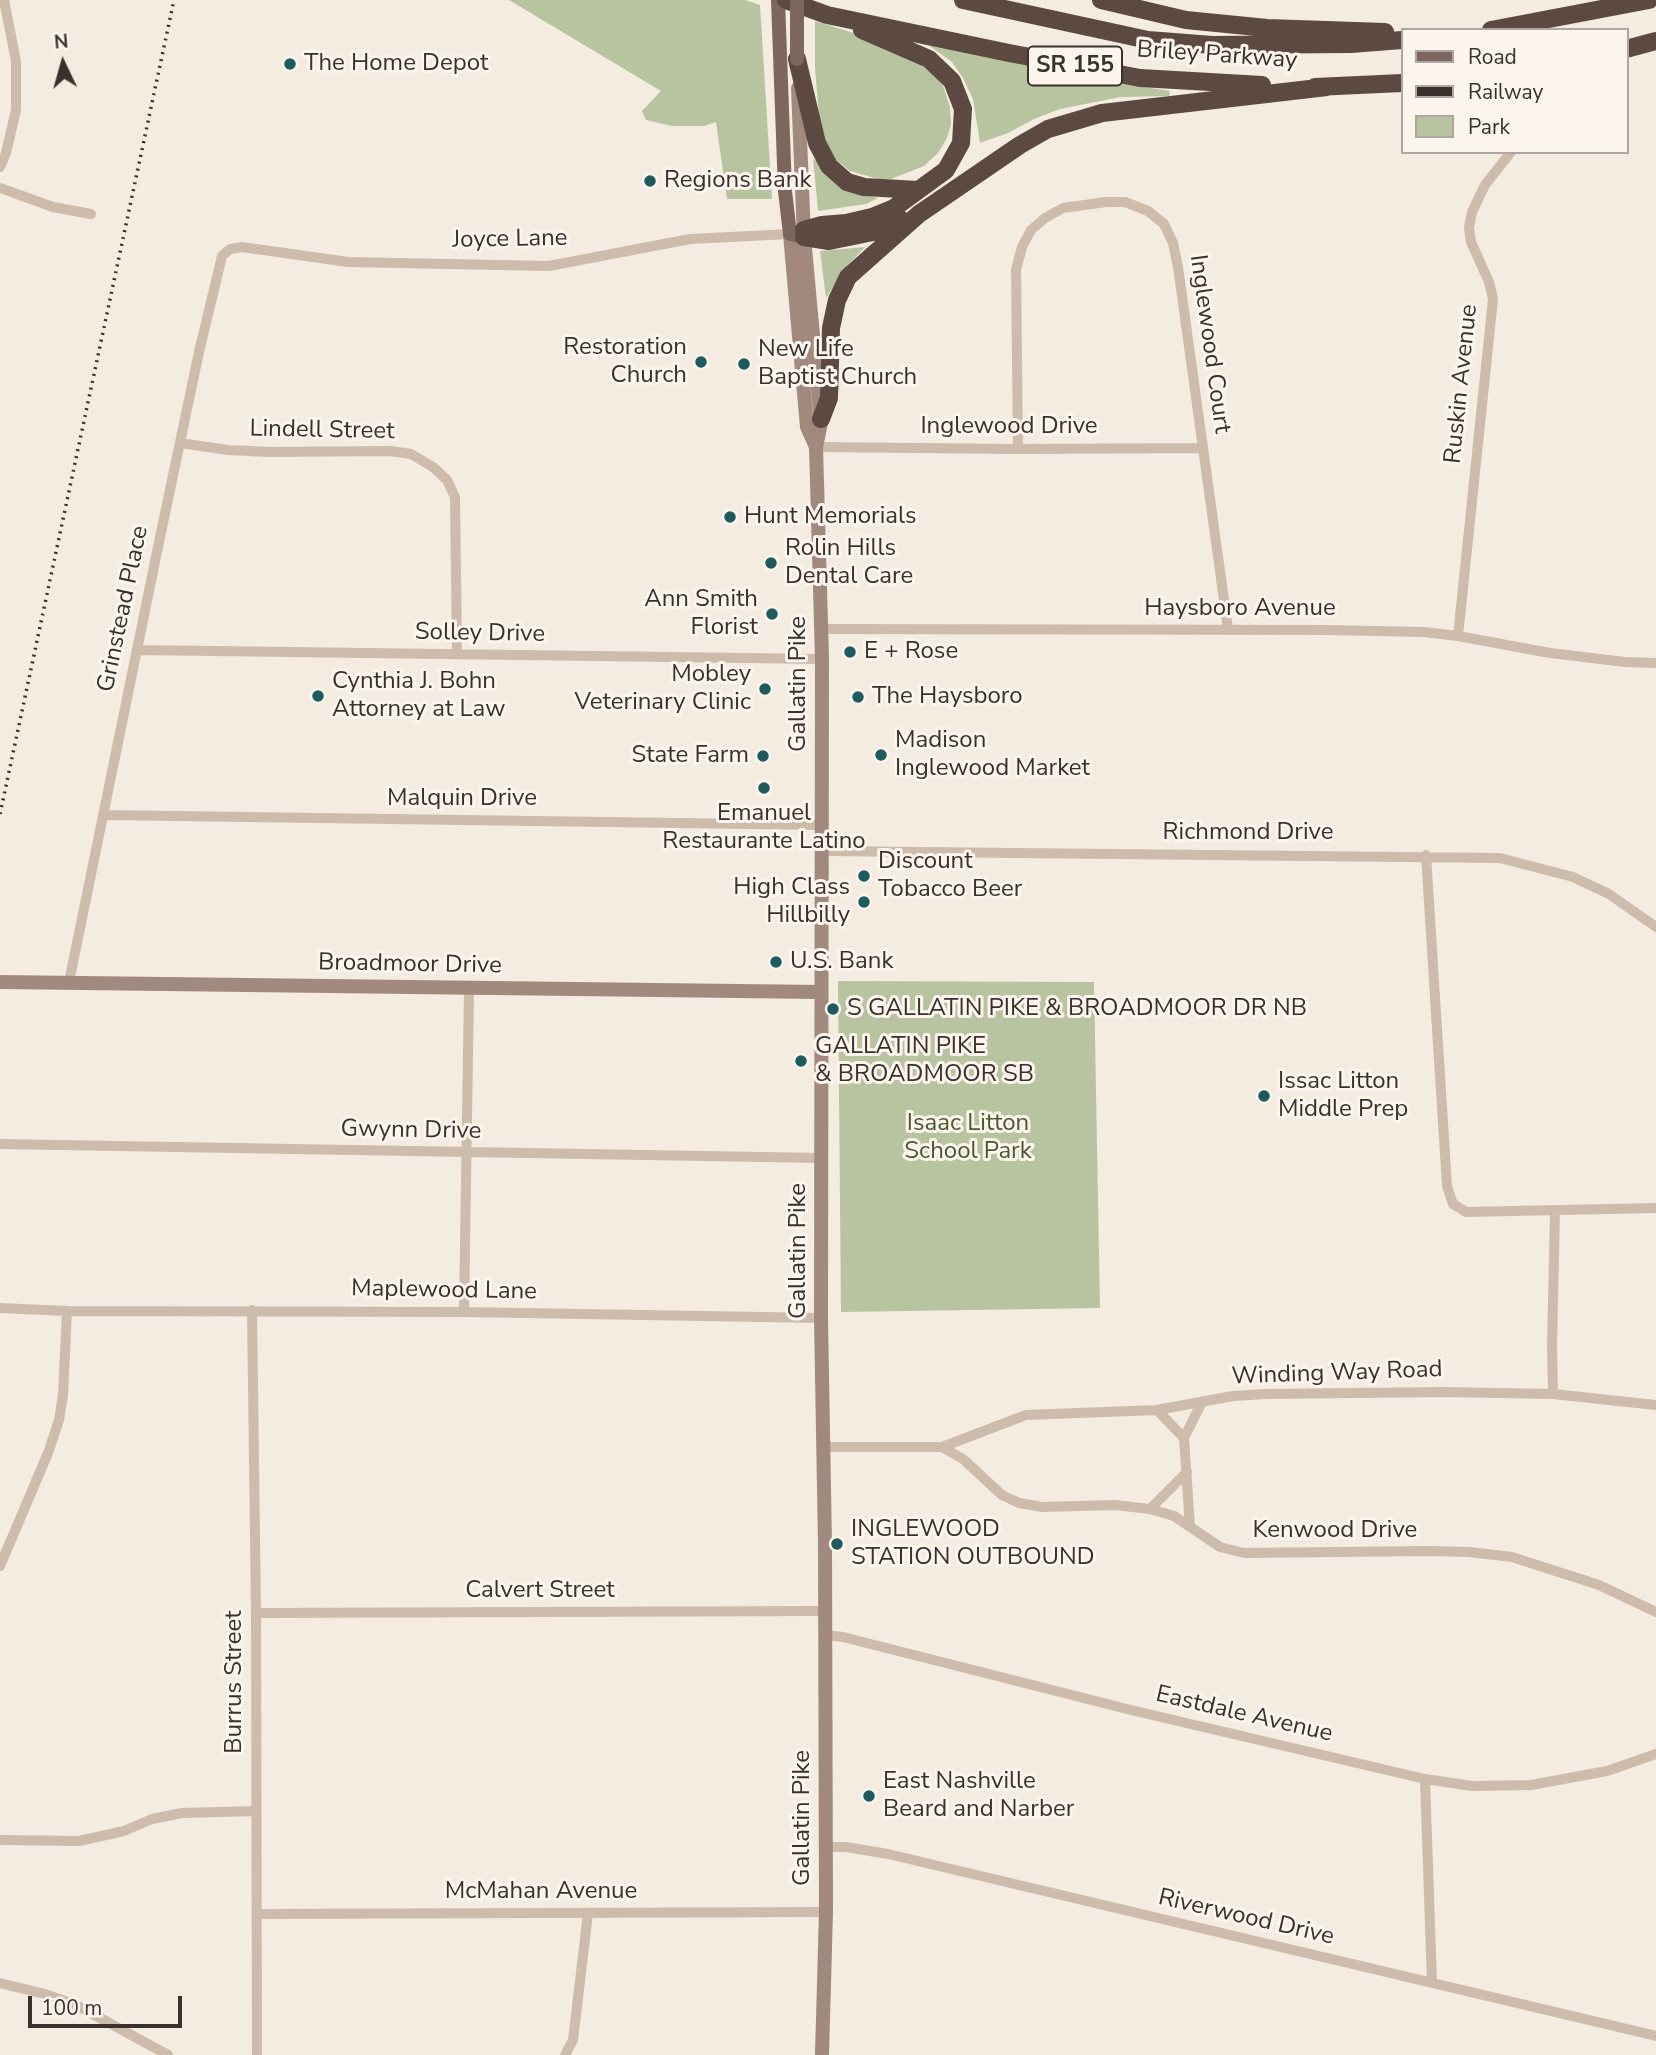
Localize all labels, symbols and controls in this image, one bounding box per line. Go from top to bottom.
north arrow [28,28,98,98]
legend [1400,28,1628,154]
text: N [53,29,69,56]
street label: Briley Parkway [1136,36,1298,76]
text: Road [1468,43,1517,71]
road number: SR 155 [1028,46,1122,86]
place label: The Home Depot [304,50,488,78]
marker: The Home Depot [282,56,298,72]
text: Railway [1468,78,1543,106]
text: Park [1468,113,1510,141]
place label: Regions Bank [664,167,811,195]
marker: Regions Bank [642,173,658,189]
street label: Joyce Lane [452,225,568,255]
street label: Inglewood Court [1182,253,1236,435]
street label: Ruskin Avenue [1439,303,1485,465]
place label: Restoration Church [563,334,687,390]
place label: New Life Baptist Church [758,336,917,392]
marker: Restoration Church [693,354,709,370]
marker: New Life Baptist Church [736,356,752,372]
street label: Inglewood Drive [920,413,1098,441]
street label: Lindell Street [249,415,395,447]
place label: Hunt Memorials [744,503,917,531]
marker: Hunt Memorials [722,509,738,525]
street label: Grinstead Place [92,523,156,695]
place label: Rolin Hills Dental Care [785,535,913,591]
marker: Rolin Hills Dental Care [763,555,779,571]
place label: Ann Smith Florist [644,586,758,642]
street label: Haysboro Avenue [1144,595,1336,623]
marker: Ann Smith Florist [764,606,780,622]
street label: Gallatin Pike [785,616,813,752]
street label: Solley Drive [415,618,545,650]
place label: E + Rose [864,638,958,666]
marker: E + Rose [842,644,858,660]
place label: Mobley Veterinary Clinic [575,661,751,717]
place label: Cynthia J. Bohn Attorney at Law [332,668,505,724]
marker: Mobley Veterinary Clinic [757,681,773,697]
place label: The Haysboro [872,683,1023,711]
marker: Cynthia J. Bohn Attorney at Law [310,688,326,704]
marker: The Haysboro [850,689,866,705]
place label: Madison Inglewood Market [895,727,1090,783]
place label: State Farm [631,742,749,770]
marker: Madison Inglewood Market [873,747,889,763]
marker: State Farm [755,748,771,764]
marker: Emanuel Restaurante Latino [756,780,772,796]
street label: Malquin Drive [387,785,537,813]
place label: Emanuel Restaurante Latino [662,800,866,856]
street label: Richmond Drive [1163,819,1333,847]
place label: Discount Tobacco Beer [878,848,1022,904]
marker: Discount Tobacco Beer [856,868,872,884]
place label: High Class Hillbilly [733,874,850,930]
marker: High Class Hillbilly [856,894,872,910]
place label: U.S. Bank [790,948,893,976]
street label: Broadmoor Drive [318,949,502,981]
marker: U.S. Bank [768,954,784,970]
place label: S GALLATIN PIKE & BROADMOOR DR NB [847,995,1307,1023]
marker: S GALLATIN PIKE & BROADMOOR DR NB [825,1001,841,1017]
place label: GALLATIN PIKE & BROADMOOR SB [815,1033,1034,1089]
marker: GALLATIN PIKE & BROADMOOR SB [793,1053,809,1069]
place label: Issac Litton Middle Prep [1278,1068,1408,1124]
marker: Issac Litton Middle Prep [1256,1088,1272,1104]
park label: Isaac Litton School Park [904,1110,1032,1166]
street label: Gwynn Drive [340,1115,482,1147]
street label: Gallatin Pike [785,1183,813,1319]
street label: Maplewood Lane [351,1275,537,1307]
street label: Winding Way Road [1231,1356,1443,1392]
place label: INGLEWOOD STATION OUTBOUND [851,1516,1095,1572]
street label: Kenwood Drive [1253,1517,1417,1545]
marker: INGLEWOOD STATION OUTBOUND [829,1536,845,1552]
street label: Calvert Street [465,1577,615,1605]
street label: Burrus Street [221,1610,249,1754]
street label: Eastdale Avenue [1153,1681,1335,1749]
street label: Gallatin Pike [789,1750,817,1886]
place label: East Nashville Beard and Narber [883,1768,1074,1824]
marker: East Nashville Beard and Narber [861,1788,877,1804]
street label: McMahan Avenue [445,1878,637,1906]
street label: Riverwood Drive [1155,1884,1337,1952]
scale bar [32,1982,186,2026]
text: 100 m [41,1994,102,2022]

